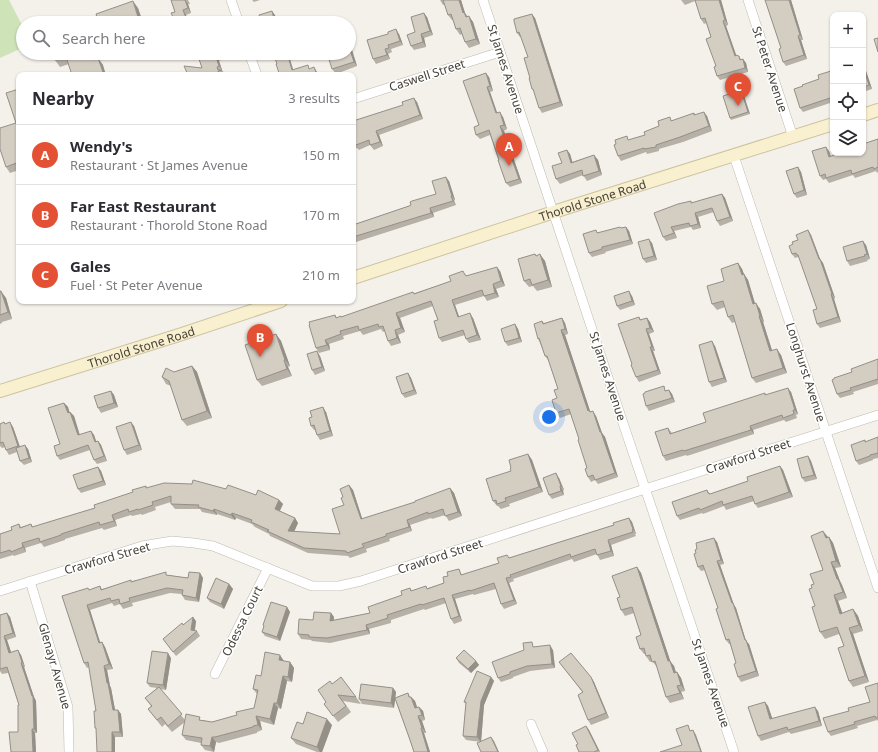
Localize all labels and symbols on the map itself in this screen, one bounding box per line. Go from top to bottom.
street label: St James Avenue [484,22,529,116]
street label: St Peter Avenue [748,24,792,114]
street label: Caswell Street [387,54,468,95]
pin: C [725,73,751,106]
pin: A [496,133,522,166]
street label: Thorold Stone Road [537,175,648,225]
street label: Longhurst Avenue [782,320,830,424]
street label: Thorold Stone Road [86,322,197,372]
pin: B [247,324,273,357]
street label: St James Avenue [586,329,631,423]
your location [539,407,559,427]
street label: Crawford Street [703,434,793,478]
street label: Crawford Street [395,534,485,578]
street label: Crawford Street [62,537,153,578]
street label: Odessa Court [218,582,267,659]
street label: Glenayr Avenue [35,621,76,711]
street label: St James Avenue [688,636,734,730]

